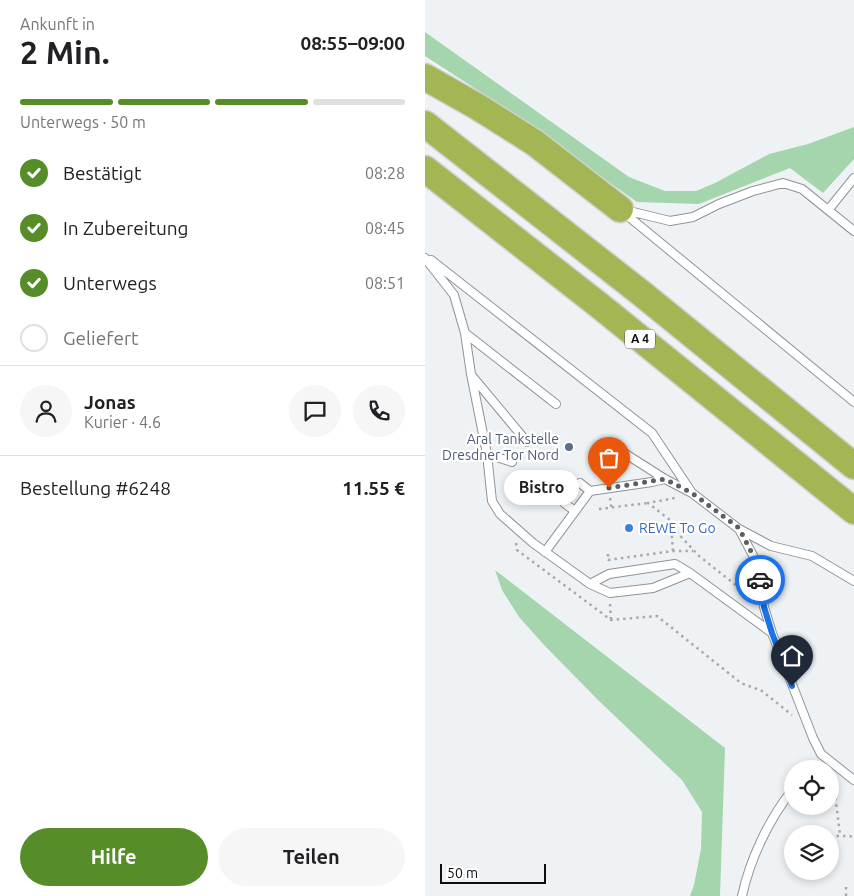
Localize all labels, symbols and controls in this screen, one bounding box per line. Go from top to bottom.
text: Ankunft in [20,15,95,33]
text: 08:55–09:00 [300,32,405,54]
text: 2 Min. [20,34,110,70]
text: Unterwegs · 50 m [20,113,146,131]
icon: check [20,159,48,187]
text: Bestätigt [63,162,141,184]
text: 08:28 [365,164,405,182]
icon: check [20,214,48,242]
text: In Zubereitung [63,217,189,239]
text: 08:45 [365,219,405,237]
icon: check [20,269,48,297]
text: Unterwegs [63,272,157,294]
text: 08:51 [365,274,405,292]
text: Geliefert [63,327,139,349]
road number: A 4 [625,329,655,348]
button: person [20,385,72,437]
button: chat [289,385,341,437]
button: phone [353,385,405,437]
text: Jonas [84,391,136,413]
text: Kurier · 4.6 [84,413,161,431]
place label: Aral Tankstelle Dresdner Tor Nord [442,431,559,463]
pin [588,437,630,488]
marker: Aral Tankstelle Dresdner Tor Nord [563,441,575,453]
icon: bag [595,444,623,472]
callout: Bistro [504,470,579,506]
text: Bestellung #6248 [20,477,171,499]
text: 11.55 € [342,477,405,499]
text: Bistro [519,478,564,496]
place label: REWE To Go [639,520,716,536]
marker: REWE To Go [623,522,635,534]
courier [735,555,785,605]
icon: car [746,566,774,594]
pin [771,635,813,686]
icon: home [778,642,806,670]
map controls [784,760,839,880]
button: locate [784,760,839,815]
button: layers [784,825,839,880]
button: Hilfe [20,828,208,886]
button: Teilen [218,828,405,886]
scale bar [440,861,546,884]
text: 50 m [447,865,478,881]

